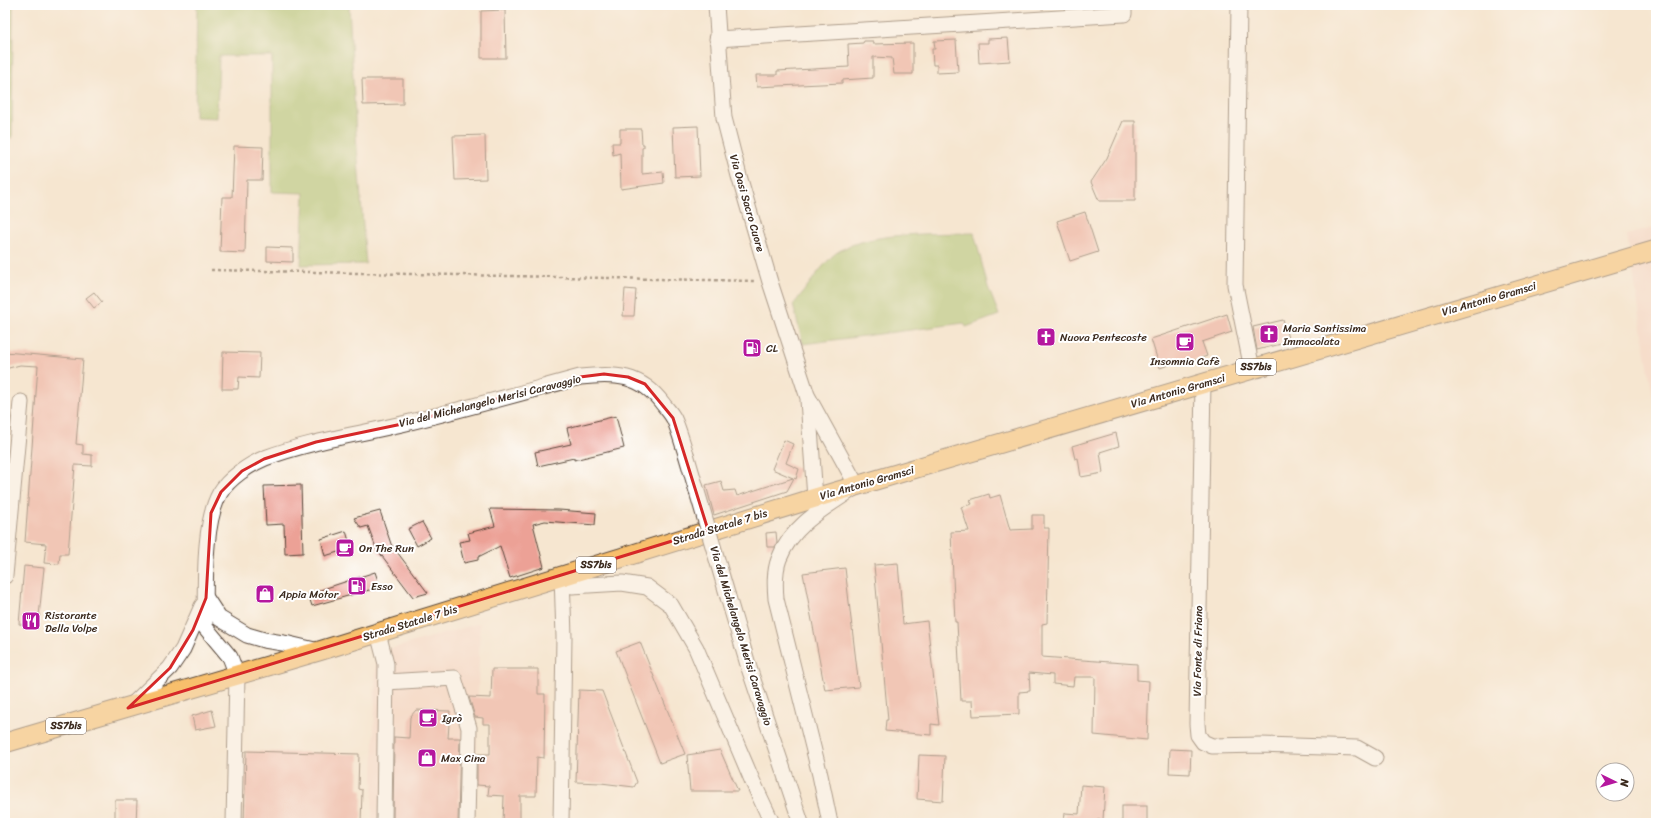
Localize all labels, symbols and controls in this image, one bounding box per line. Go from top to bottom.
street label: Via Oasi Sacro Cuore [724,152,770,255]
street label: Via Antonio Gramsci [1440,276,1539,322]
place label: Maria Santissima Immacolata [1282,319,1367,351]
church icon: Maria Santissima Immacolata [1258,323,1280,345]
church icon: Nuova Pentecoste [1035,326,1057,348]
place label: Nuova Pentecoste [1060,328,1147,347]
cafe icon: Insomnia Cafè [1174,331,1196,353]
fuel station icon: CL [741,337,763,359]
place label: CL [766,339,778,358]
place label: Insomnia Cafè [1149,352,1220,371]
road number: SS7bis [1236,359,1276,375]
street label: Via Antonio Gramsci [1129,368,1228,414]
street label: Via del Michelangelo Merisi Caravaggio [397,369,583,433]
street label: Via Antonio Gramsci [818,460,917,506]
street label: Strada Statale 7 bis [670,503,771,550]
cafe icon: On The Run [334,537,356,559]
place label: On The Run [359,539,414,558]
street label: Via del Michelangelo Merisi Caravaggio [705,544,778,729]
road number: SS7bis [576,557,616,573]
fuel station icon: Esso [346,575,368,597]
place label: Esso [371,577,393,596]
shop icon: Appia Motor [254,583,276,605]
place label: Appia Motor [278,585,340,604]
street label: Strada Statale 7 bis [360,599,461,646]
street label: Via Fonte di Friano [1188,605,1208,697]
place label: Ristorante Della Volpe [45,606,98,638]
restaurant icon: Ristorante Della Volpe [20,610,42,632]
cafe icon: Igrò [417,707,439,729]
place label: Igrò [441,709,462,728]
road number: SS7bis [46,718,86,734]
shop icon: Max Cina [416,747,438,769]
place label: Max Cina [441,749,486,768]
north arrow [1595,762,1635,802]
text: N [1615,777,1634,788]

